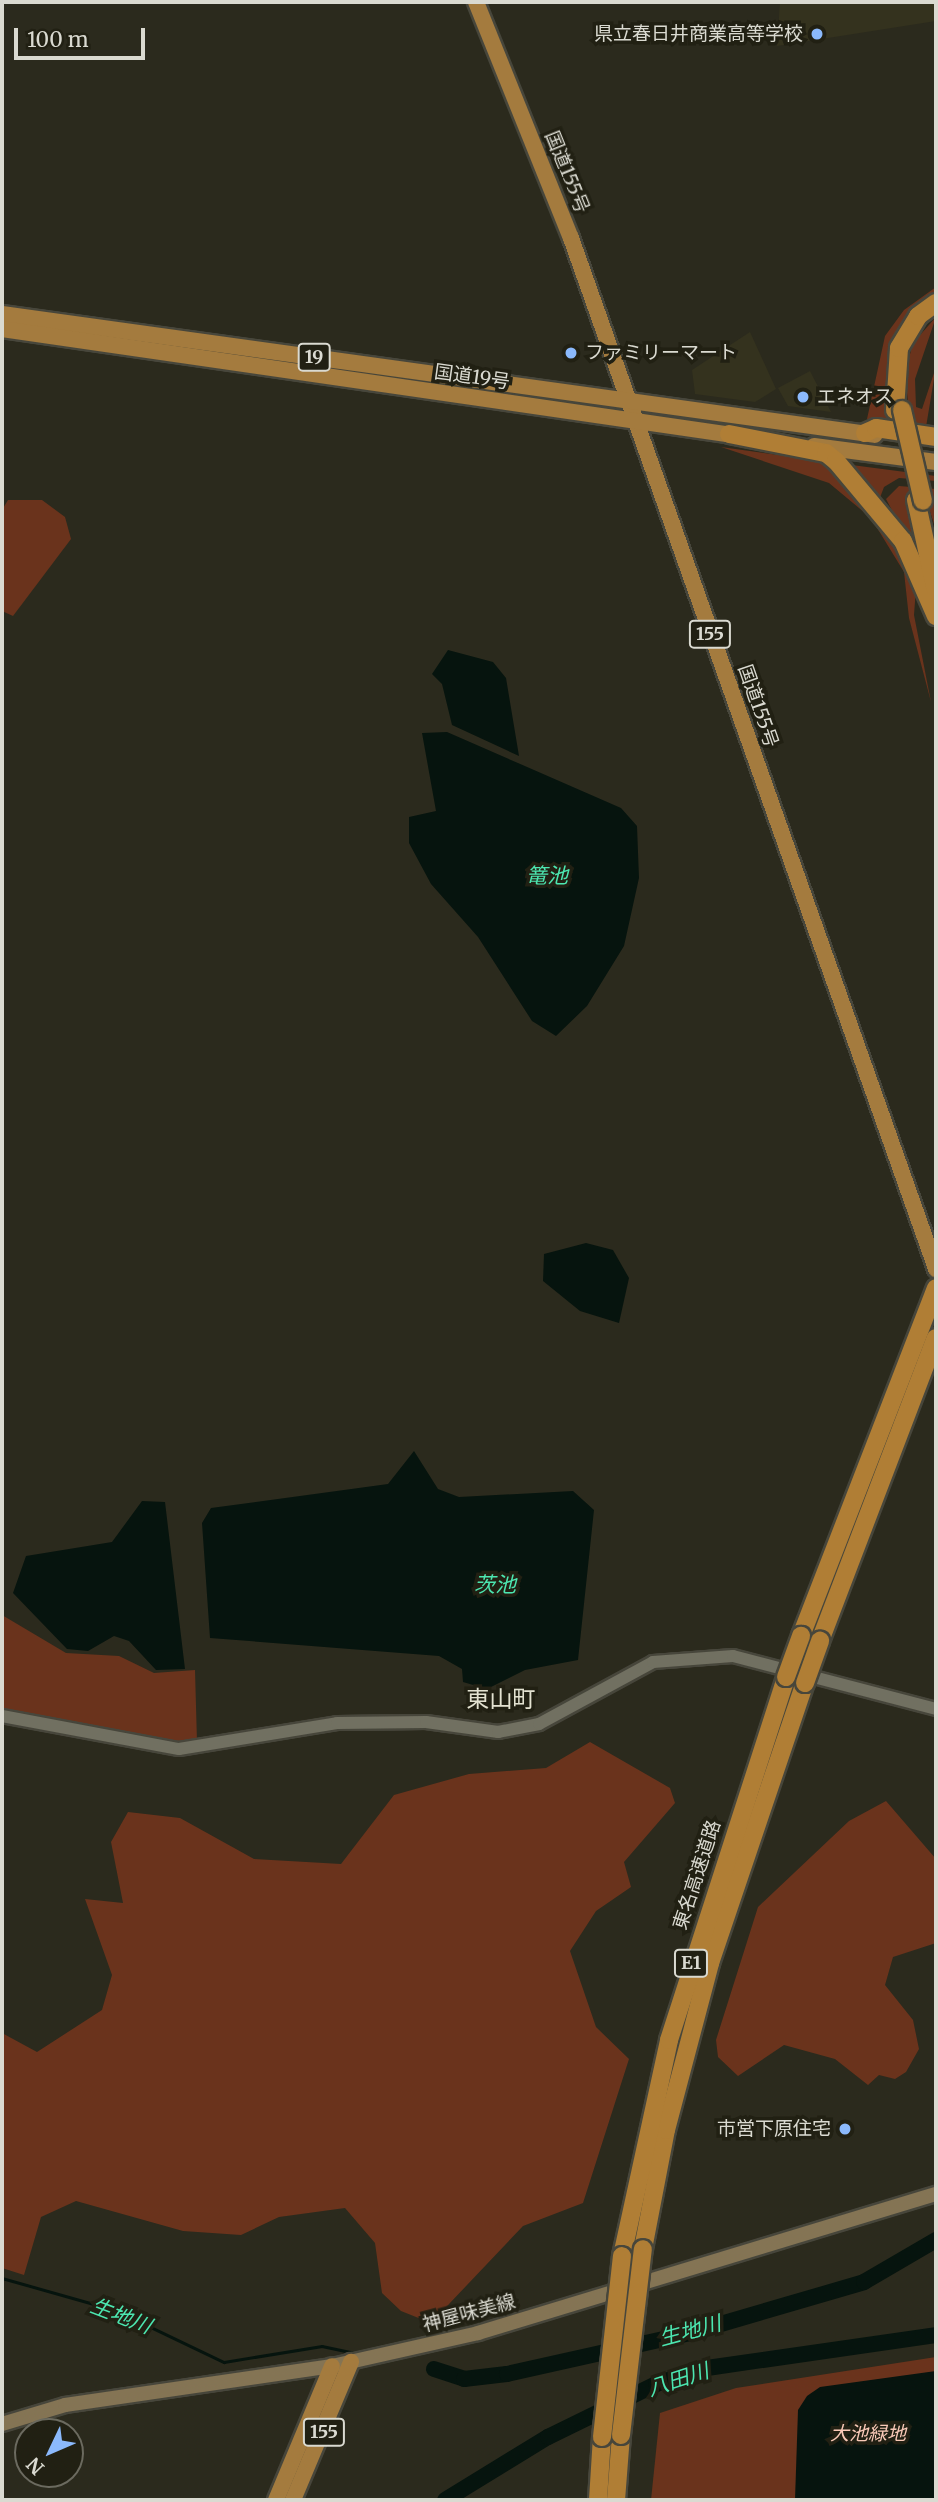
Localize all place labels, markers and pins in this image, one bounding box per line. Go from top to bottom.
place label: 県立春日井商業高等学校 [594,23,803,45]
marker: 県立春日井商業高等学校 [809,26,825,42]
place label: ファミリーマート [585,342,737,364]
marker: ファミリーマート [563,345,579,361]
place label: エネオス [817,386,893,408]
marker: エネオス [795,389,811,405]
place label: 市営下原住宅 [717,2118,831,2140]
marker: 市営下原住宅 [837,2121,853,2137]

